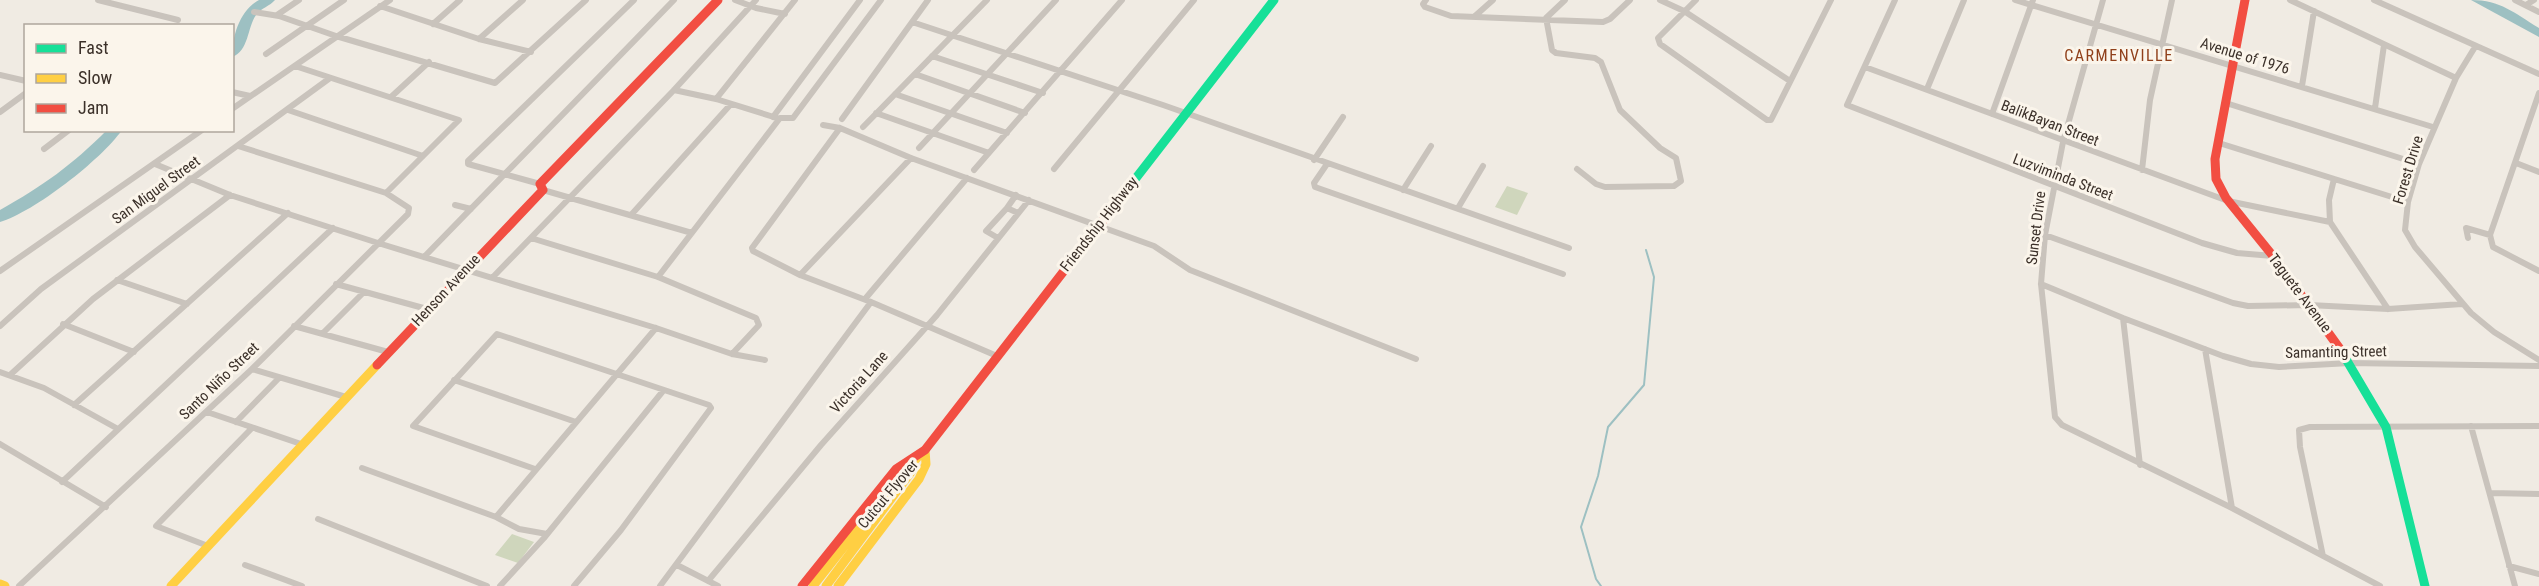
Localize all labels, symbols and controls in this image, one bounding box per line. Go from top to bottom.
legend [24,24,234,132]
street label: Avenue of 1976 [2198,34,2292,78]
text: Fast [78,37,109,58]
district label: CARMENVILLE [2064,46,2174,65]
text: Slow [78,67,113,88]
street label: BalikBayan Street [1998,96,2102,150]
text: Jam [78,97,109,118]
street label: Forest Drive [2389,134,2427,206]
street label: Luzviminda Street [2010,150,2116,204]
street label: San Miguel Street [109,152,203,228]
street label: Friendship Highway [1056,173,1142,275]
street label: Sunset Drive [2023,190,2049,266]
street label: Henson Avenue [408,250,484,330]
street label: Taguete Avenue [2265,250,2335,336]
street label: Santo Niño Street [175,339,263,423]
street label: Samanting Street [2285,342,2387,362]
street label: Victoria Lane [826,347,892,417]
street label: Cutcut Flyover [854,456,922,532]

